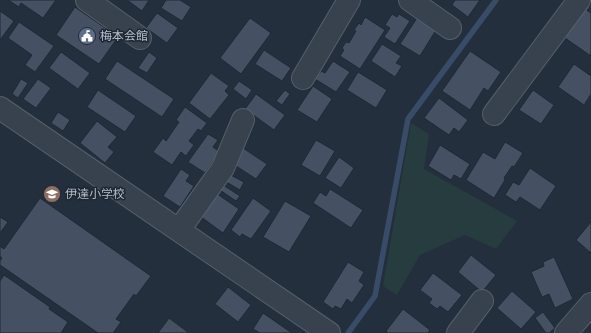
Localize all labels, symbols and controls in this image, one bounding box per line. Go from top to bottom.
public building icon: 梅本会館 [77,26,97,46]
place label: 梅本会館 [100,29,148,43]
school or university icon: 伊達小学校 [42,184,62,204]
place label: 伊達小学校 [65,187,125,201]

